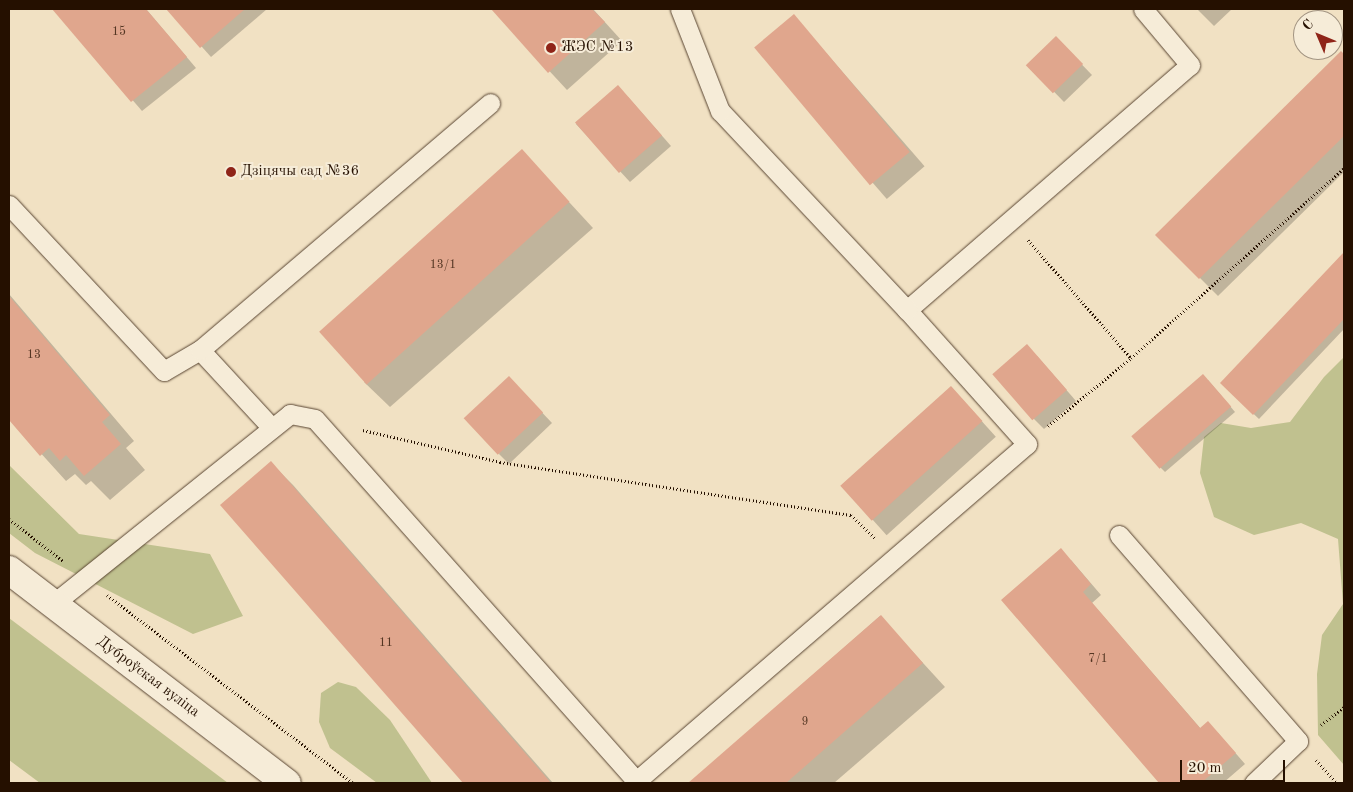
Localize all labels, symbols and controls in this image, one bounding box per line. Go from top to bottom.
north arrow [1293,10,1343,60]
text: С [1300,17,1316,33]
house number: 15 [112,26,126,40]
place label: ЖЭС №13 [561,39,633,57]
marker: ЖЭС №13 [545,42,557,54]
place label: Дзіцячы сад №36 [241,163,359,181]
marker: Дзіцячы сад №36 [225,166,237,178]
house number: 13/1 [430,259,456,273]
house number: 13 [27,349,41,363]
street label: Дуброўская вуліца [93,633,203,721]
house number: 11 [379,637,393,651]
house number: 7/1 [1088,653,1108,667]
house number: 9 [802,716,808,730]
scale bar [1183,750,1288,782]
text: 20 m [1188,761,1222,776]

